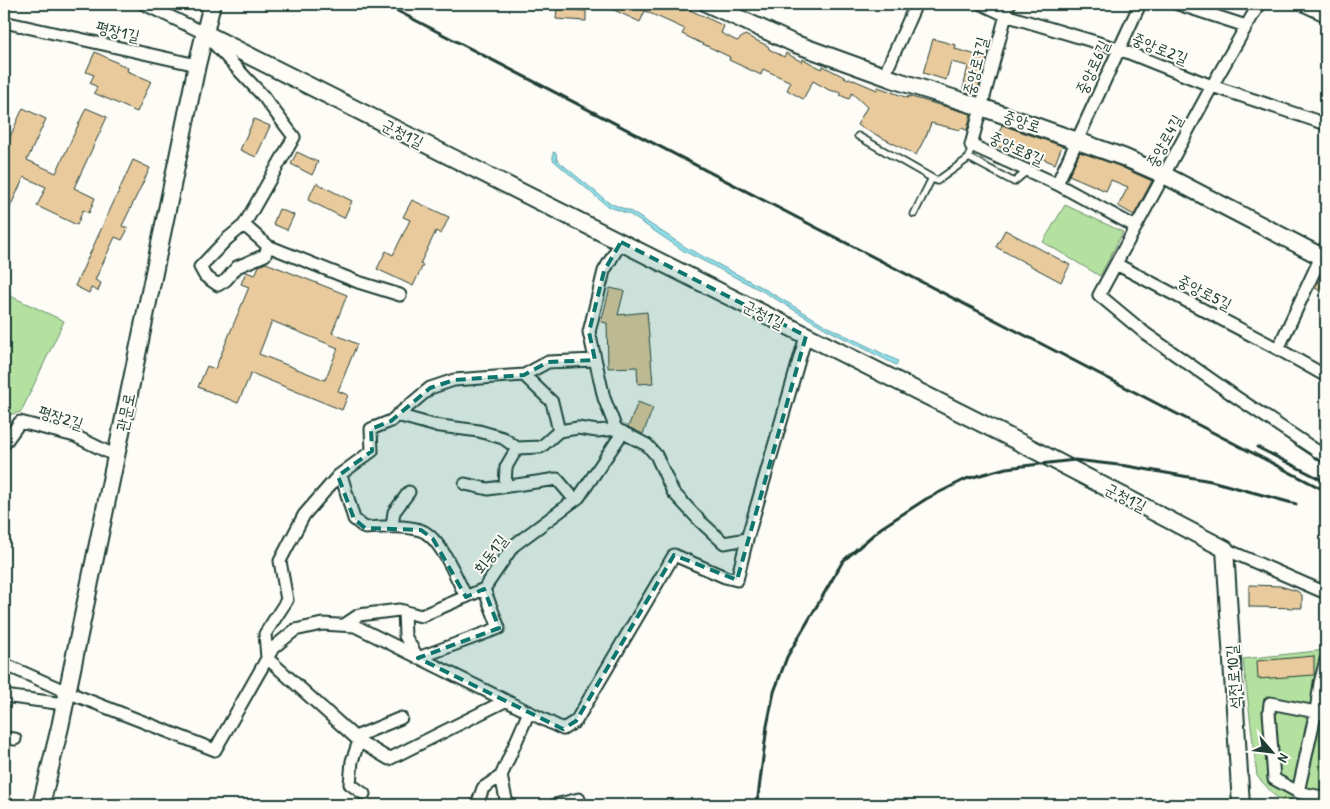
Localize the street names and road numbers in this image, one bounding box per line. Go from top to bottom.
street label: 평장1길 [94,15,142,47]
street label: 중앙로2길 [1129,27,1192,69]
street label: 중앙로7길 [957,34,993,97]
street label: 중앙로6길 [1070,36,1114,98]
street label: 중앙로 [1000,104,1044,138]
street label: 중앙로4길 [1140,110,1188,171]
street label: 군청1길 [378,113,428,153]
street label: 중앙로8길 [986,126,1048,170]
street label: 중앙로5길 [1174,269,1236,315]
street label: 군청1길 [739,294,789,334]
street label: 관문로 [110,391,140,433]
street label: 평장2길 [36,400,86,434]
street label: 군청1길 [1101,477,1151,517]
street label: 회동1길 [468,530,512,578]
street label: 석전로10길 [1220,644,1246,710]

